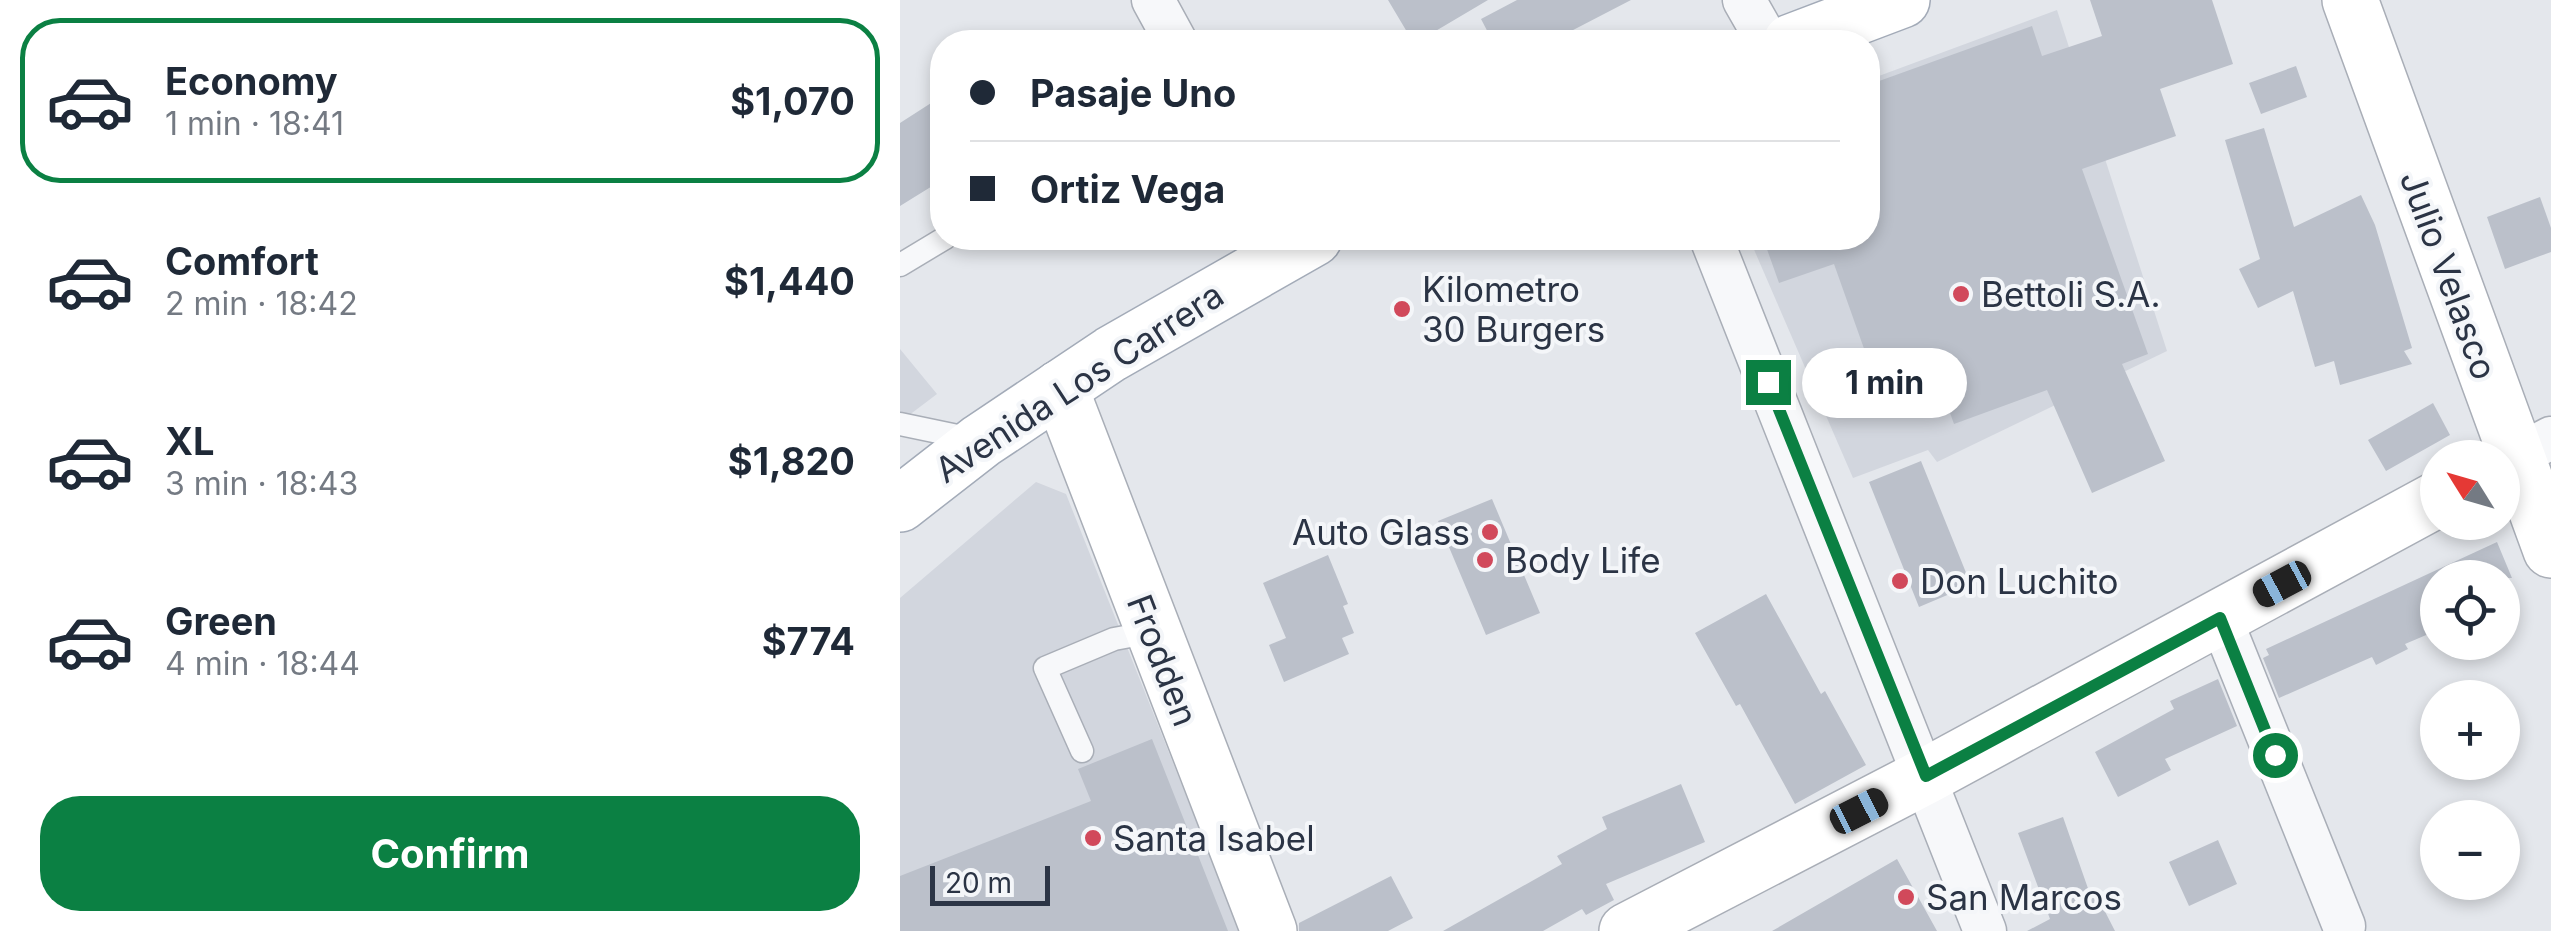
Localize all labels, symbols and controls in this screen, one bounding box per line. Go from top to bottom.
icon: car [45,56,135,146]
text: Economy [165,58,338,104]
text: Pasaje Uno [1030,70,1236,116]
text: $1,070 [730,78,855,124]
text: 1 min · 18:41 [165,104,344,143]
street label: Julio Velasco [2392,165,2506,385]
text: Ortiz Vega [1030,166,1225,212]
icon: car [45,236,135,326]
text: Comfort [165,238,319,284]
text: $1,440 [724,258,855,304]
place label: Kilometro 30 Burgers [1422,268,1605,350]
street label: Avenida Los Carrera [927,273,1231,491]
place label: Bettoli S.A. [1981,273,2161,315]
marker: Bettoli S.A. [1950,283,1972,305]
text: 2 min · 18:42 [165,284,358,323]
marker: Kilometro 30 Burgers [1391,298,1413,320]
callout: 1 min [1803,347,1968,417]
route end [1746,360,1791,405]
text: 1 min [1845,363,1924,402]
icon: car [45,416,135,506]
text: XL [165,418,215,464]
text: $1,820 [728,438,855,484]
north arrow [2420,440,2520,540]
map controls [2420,440,2520,900]
text: 3 min · 18:43 [165,464,358,503]
place label: Auto Glass [1292,511,1470,553]
marker: Auto Glass [1479,521,1501,543]
place label: Body Life [1505,539,1661,581]
marker: Body Life [1474,549,1496,571]
car [2248,557,2316,611]
place label: Don Luchito [1920,560,2119,602]
button: locate [2420,560,2520,660]
marker: Don Luchito [1889,570,1911,592]
street label: Frodden [1119,588,1207,732]
icon: car [45,596,135,686]
text: Green [165,598,277,644]
text: $774 [762,618,855,664]
text: 4 min · 18:44 [165,644,360,683]
button: + [2420,680,2520,780]
route start [2253,733,2298,778]
car [1825,784,1893,838]
button: Confirm [40,796,860,911]
button: − [2420,800,2520,900]
place label: Santa Isabel [1113,817,1315,859]
marker: Santa Isabel [1082,827,1104,849]
scale bar [930,861,1050,906]
text: 20 m [945,866,1012,900]
place label: San Marcos [1926,876,2122,918]
marker: San Marcos [1895,886,1917,908]

